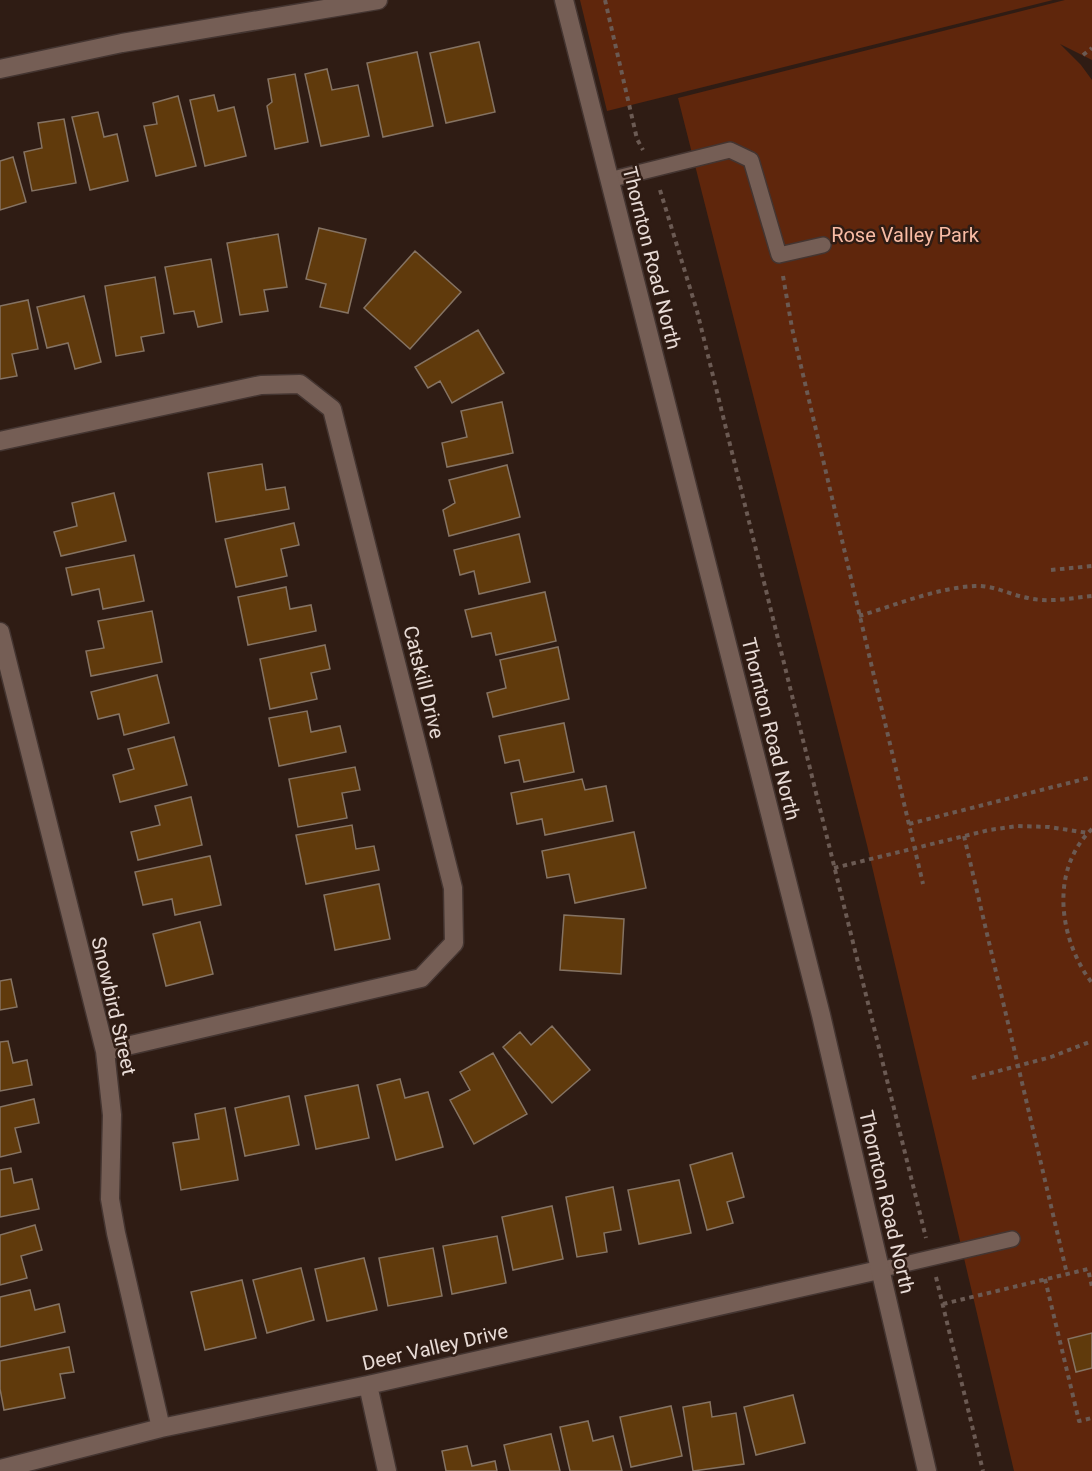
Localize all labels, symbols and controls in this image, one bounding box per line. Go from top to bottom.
street label: Thornton Road North [618,164,686,352]
park label: Rose Valley Park [831,223,980,247]
street label: Catskill Drive [398,623,450,741]
street label: Thornton Road North [737,635,805,823]
street label: Snowbird Street [86,935,142,1077]
street label: Thornton Road North [854,1108,920,1296]
street label: Deer Valley Drive [360,1319,510,1375]

